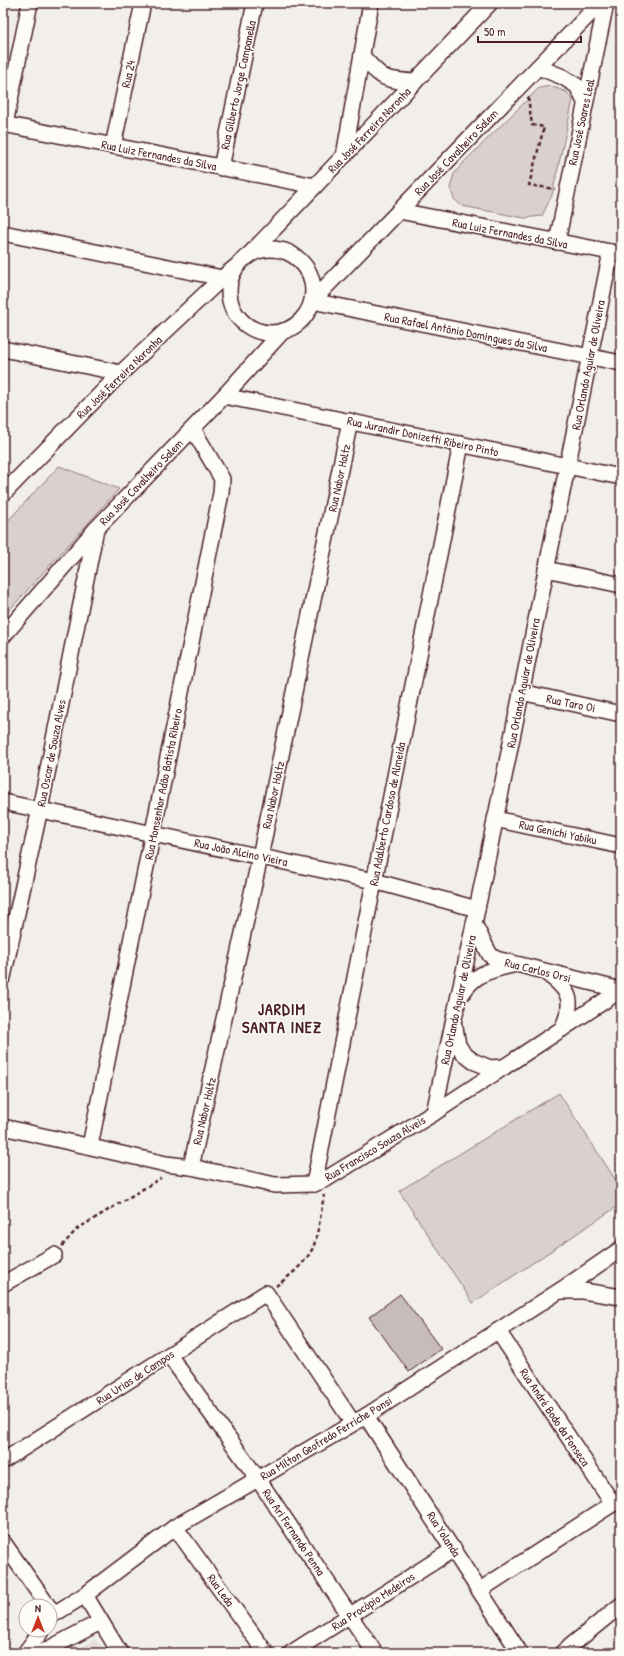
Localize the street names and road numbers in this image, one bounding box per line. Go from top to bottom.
street label: Rua Gilberto Jorge Campanella [216,19,260,151]
street label: Rua 24 [117,58,139,89]
street label: Rua José Soares Leal [564,76,599,167]
street label: Rua José Ferreira Noronha [324,83,415,177]
street label: Rua José Cavalheiro Salem [410,105,502,199]
street label: Rua Luiz Fernandes da Silva [100,136,218,175]
street label: Rua Luiz Fernandes da Silva [451,214,569,253]
street label: Rua Orlando Aguiar de Oliveira [567,298,609,431]
street label: Rua Rafael Antônio Domingues da Silva [383,308,549,356]
street label: Rua José Ferreira Noronha [72,331,166,422]
street label: Rua Jurandir Donizetti Ribeiro Pinto [346,412,500,460]
street label: Rua José Cavalheiro Salem [95,435,187,529]
street label: Rua Nabor Holtz [324,443,354,513]
street label: Rua Orlando Aguiar de Oliveira [502,616,544,749]
street label: Rua Taro Oi [545,690,597,716]
street label: Rua Oscar de Souza Alves [32,698,70,808]
street label: Rua Monsenhor Adão Batista Ribeiro [140,707,186,861]
street label: Rua Adalberto Cardoso de Almeida [365,740,409,887]
street label: Rua Nabor Holtz [258,760,288,830]
street label: Rua Genichi Yabiku [518,815,599,849]
street label: Rua João Alcino Vieira [193,834,289,870]
street label: Rua Orlando Aguiar de Oliveira [436,934,480,1066]
street label: Rua Carlos Orsi [503,954,573,986]
street label: Rua Nabor Holtz [188,1076,220,1146]
street label: Rua Francisco Souza Alveis [321,1111,429,1185]
street label: Rua Urias de Campos [93,1345,178,1409]
street label: Rua André Bodo da Fonseca [516,1365,594,1470]
street label: Rua Milton Geofredo Ferriche Ponsi [257,1392,395,1484]
street label: Rua Ari Fernando Penna [259,1485,330,1579]
street label: Rua Yolanda [423,1508,465,1560]
street label: Rua Procópio Medeiros [328,1568,418,1634]
street label: Rua Leda [203,1570,239,1610]

